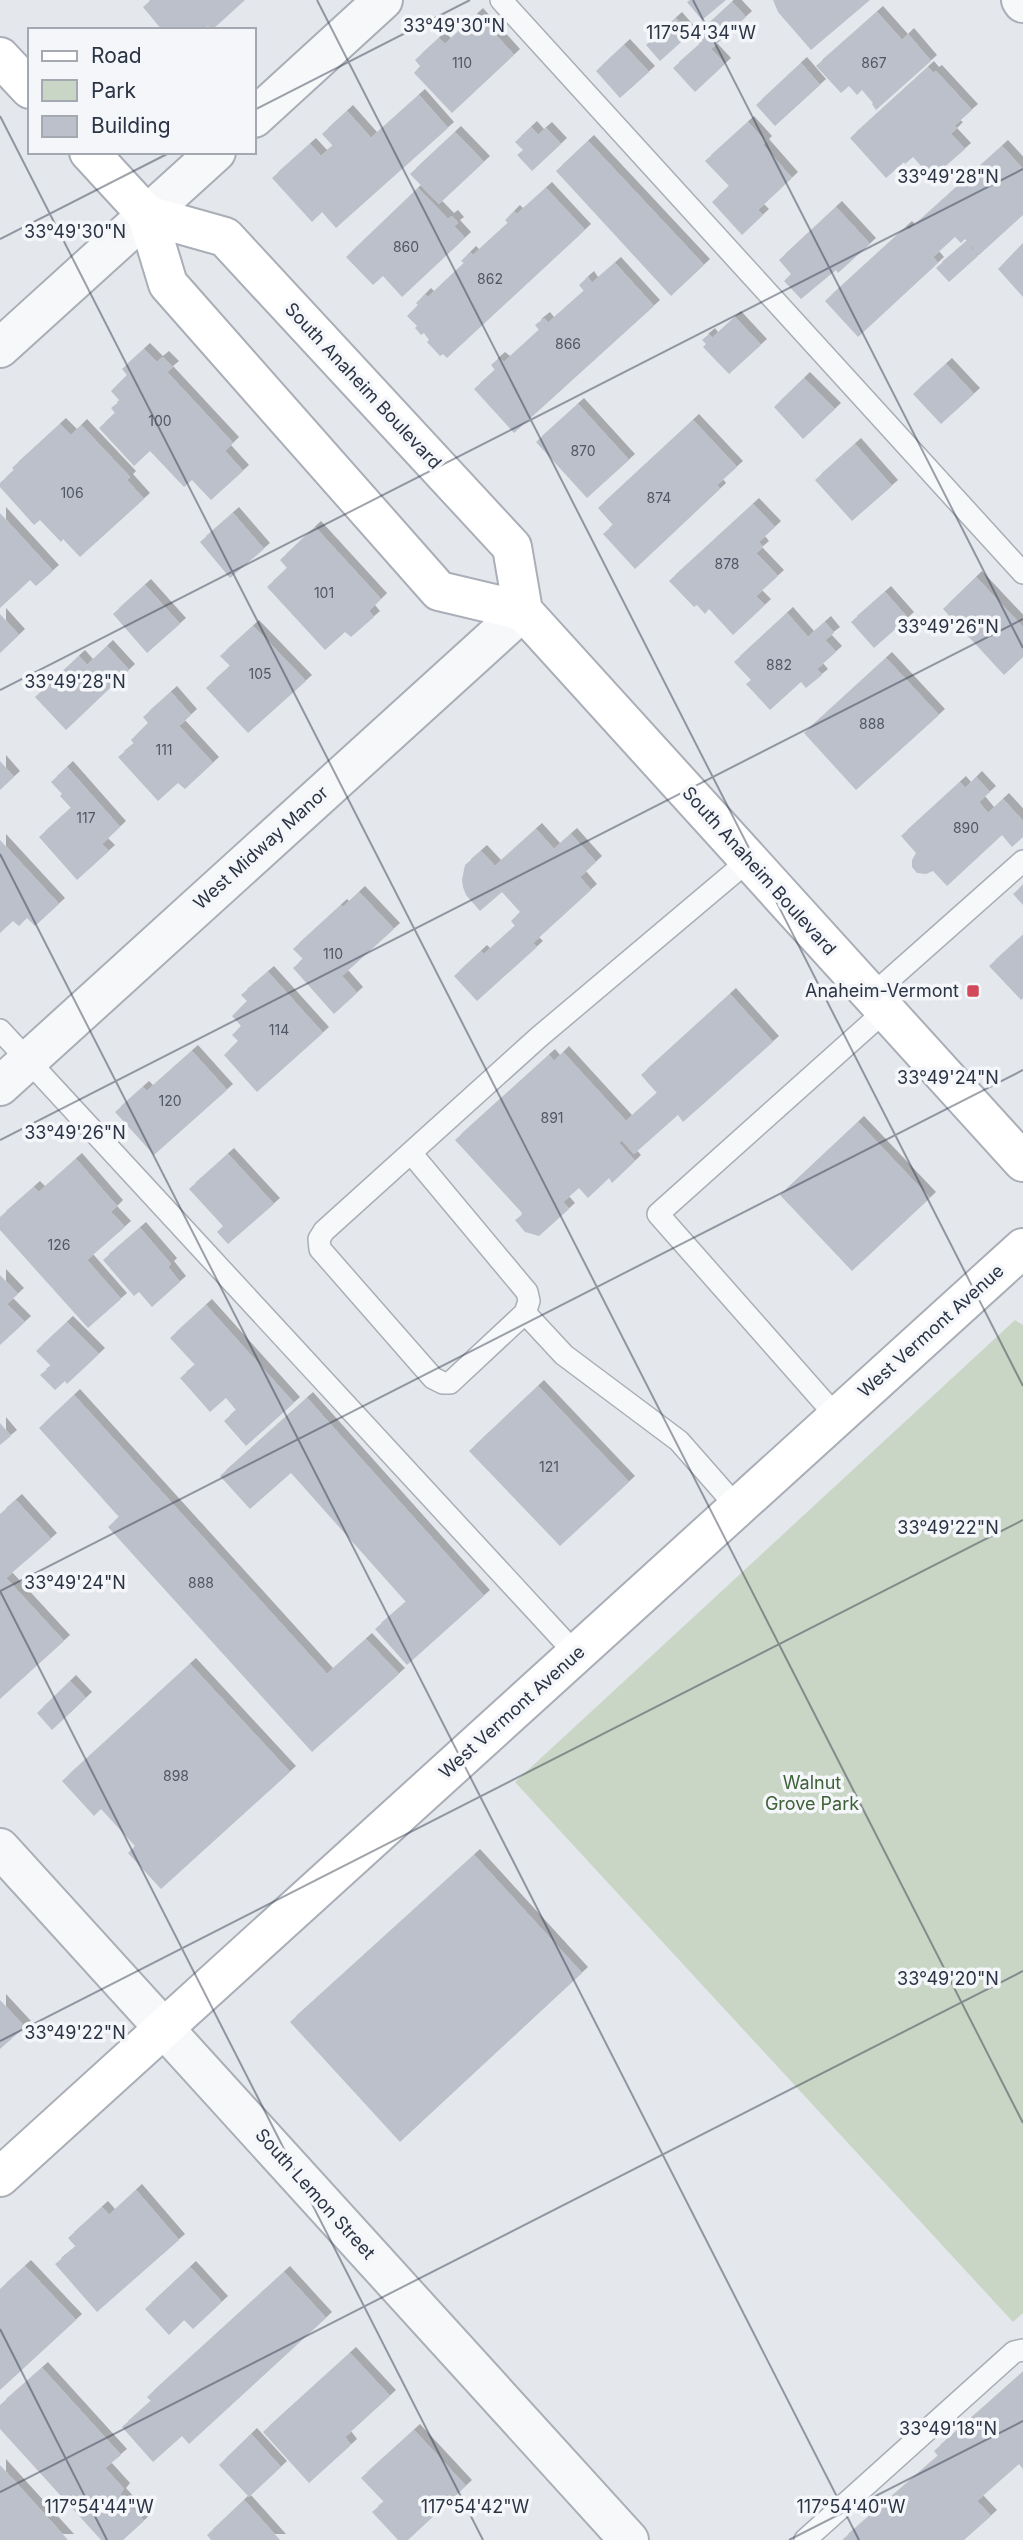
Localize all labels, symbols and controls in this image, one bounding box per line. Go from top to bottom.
text: 33°49'30"N [403,15,505,36]
text: 117°54'34"W [646,22,756,43]
legend [28,28,256,154]
text: Road [91,43,142,68]
house number: 110 [452,54,472,71]
house number: 867 [861,54,887,71]
text: Park [91,78,136,103]
text: Building [91,113,171,138]
text: 33°49'28"N [897,166,999,187]
text: 33°49'30"N [24,221,126,242]
house number: 860 [393,238,419,255]
house number: 862 [477,270,503,287]
street label: South Anaheim Boulevard [281,298,446,473]
house number: 866 [555,335,581,352]
house number: 100 [148,412,172,429]
house number: 870 [570,442,596,459]
house number: 106 [60,484,84,501]
house number: 874 [647,489,671,506]
house number: 878 [714,555,740,572]
house number: 101 [314,584,334,601]
text: 33°49'26"N [897,616,999,637]
house number: 882 [766,656,792,673]
house number: 105 [248,665,272,682]
text: 33°49'28"N [24,671,126,692]
house number: 888 [859,715,885,732]
house number: 111 [155,741,173,758]
street label: West Midway Manor [189,782,332,914]
street label: South Anaheim Boulevard [678,782,841,959]
house number: 117 [76,809,96,826]
house number: 890 [953,819,979,836]
house number: 110 [323,945,343,962]
place label: Anaheim-Vermont [805,980,959,1001]
marker: Anaheim-Vermont [965,983,981,999]
house number: 114 [269,1021,289,1038]
text: 33°49'24"N [897,1067,999,1088]
house number: 120 [158,1092,182,1109]
house number: 891 [540,1109,564,1126]
text: 33°49'26"N [24,1122,126,1143]
house number: 126 [48,1236,70,1253]
street label: West Vermont Avenue [854,1260,1008,1401]
house number: 121 [539,1458,559,1475]
text: 33°49'22"N [897,1517,999,1538]
text: 33°49'24"N [24,1572,126,1593]
house number: 888 [188,1574,214,1591]
street label: West Vermont Avenue [435,1641,589,1782]
house number: 898 [163,1767,189,1784]
park label: Walnut Grove Park [765,1772,859,1814]
text: 33°49'20"N [897,1968,999,1989]
text: 33°49'22"N [24,2022,126,2043]
street label: South Lemon Street [251,2124,380,2263]
text: 33°49'18"N [899,2418,997,2439]
text: 117°54'44"W [44,2496,154,2517]
text: 117°54'42"W [421,2496,530,2517]
text: 117°54'40"W [797,2496,906,2517]

